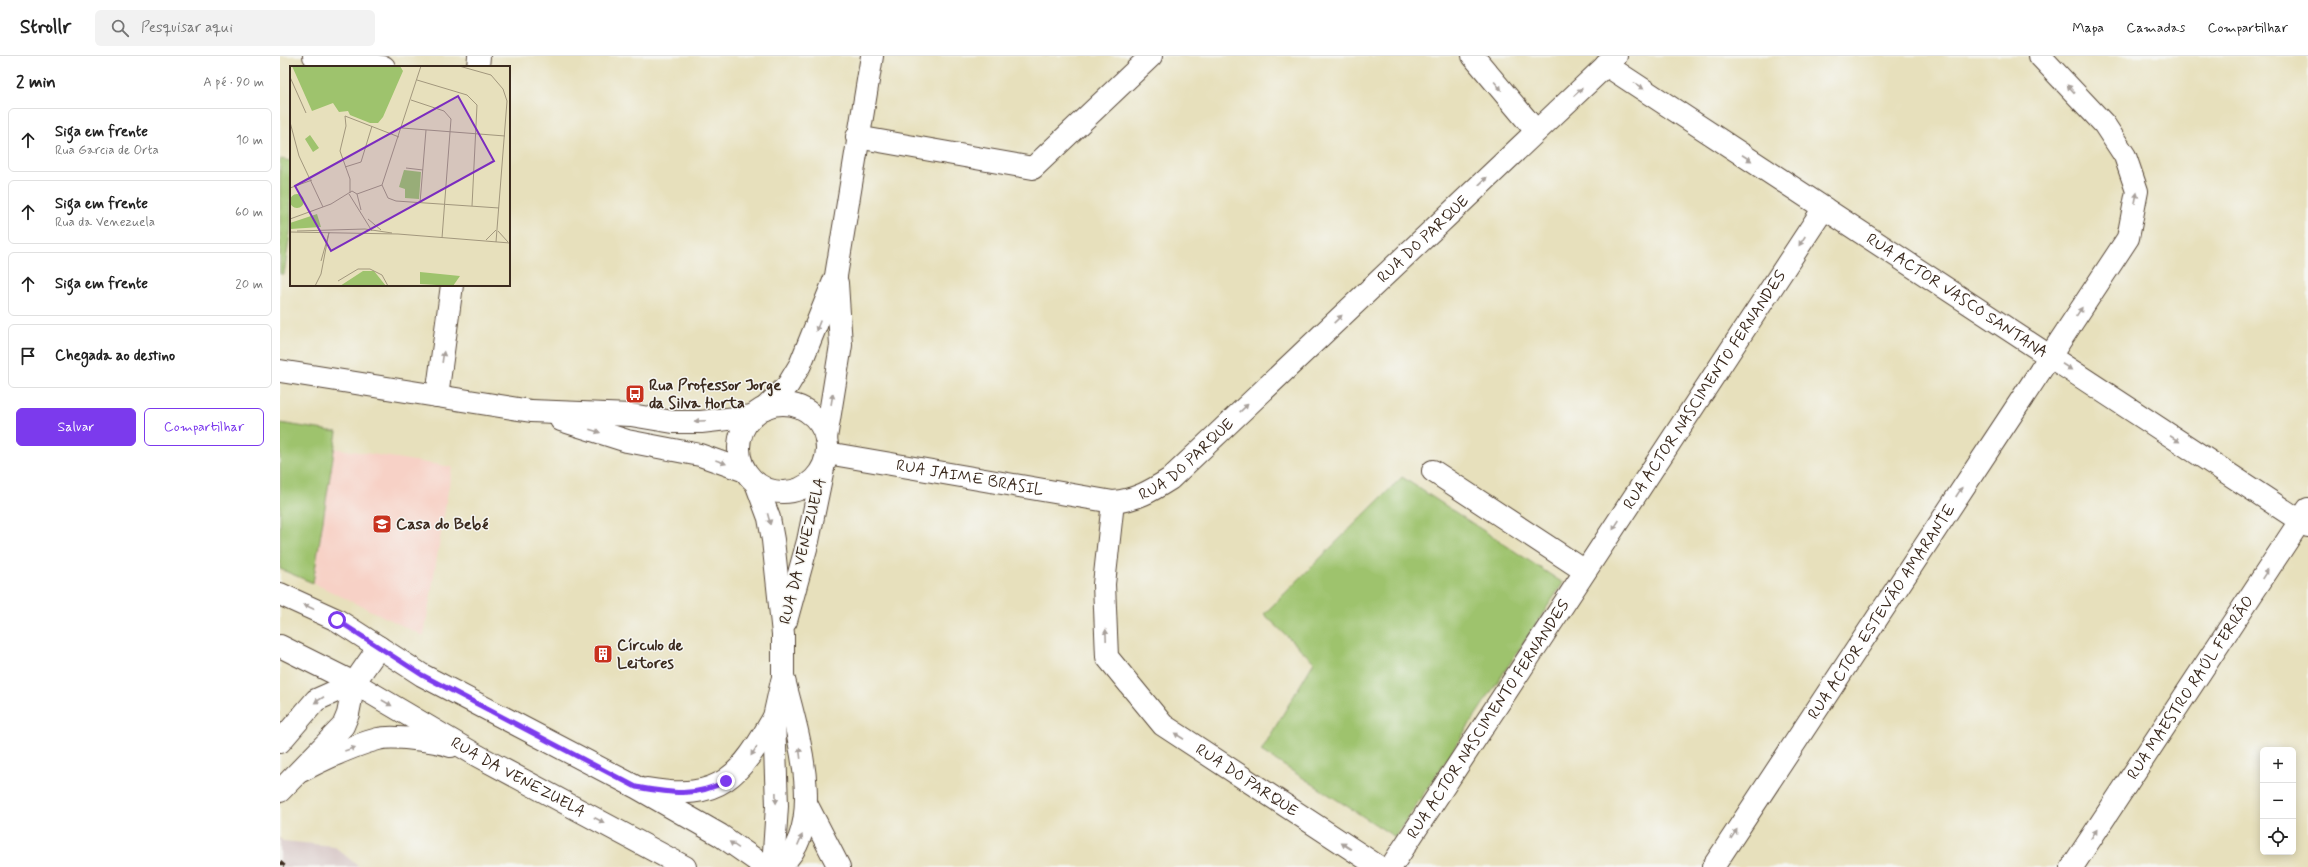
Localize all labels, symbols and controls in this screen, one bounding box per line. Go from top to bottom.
search box [95,10,375,46]
text: Strollr [20,15,71,40]
icon: search [109,17,131,39]
text: Pesquisar aqui [141,18,233,38]
text: Mapa [2072,19,2104,37]
text: Camadas [2126,19,2185,37]
text: Compartilhar [2207,19,2288,37]
inset map [290,66,510,286]
text: 2 min [16,71,56,93]
text: A pé · 90 m [203,74,264,91]
one-way arrow [1494,80,1503,91]
one-way arrow [1633,83,1644,90]
one-way arrow [2066,84,2076,94]
one-way arrow [1573,87,1583,97]
text: Siga em frente [55,122,148,142]
icon: ahead [17,129,39,151]
text: 10 m [236,132,263,149]
text: Rua Garcia de Orta [55,142,159,159]
one-way arrow [1742,154,1752,162]
one-way arrow [1478,176,1488,186]
street label: RUA DO PARQUE [1373,191,1473,288]
one-way arrow [2133,191,2139,204]
text: Siga em frente [55,194,148,214]
icon: ahead [17,201,39,223]
text: 60 m [235,204,263,221]
text: Rua da Venezuela [55,214,155,231]
street label: RUA ACTOR VASCO SANTANA [1862,228,2052,363]
one-way arrow [1798,236,1806,246]
street label: RUA ACTOR NASCIMENTO FERNANDES [1618,266,1791,513]
icon: ahead [17,273,39,295]
text: Siga em frente [55,274,148,294]
text: 20 m [235,276,263,293]
one-way arrow [2075,306,2082,317]
one-way arrow [1333,314,1343,324]
one-way arrow [814,320,820,332]
icon: arrive [17,345,39,367]
text: Chegada ao destino [55,346,175,366]
one-way arrow [440,351,446,363]
one-way arrow [2061,363,2072,371]
place label: Rua Professor Jorge da Silva Horta [649,375,781,414]
bus stop icon: Rua Professor Jorge da Silva Horta [624,383,646,405]
one-way arrow [829,393,835,405]
one-way arrow [1239,404,1249,413]
button: Salvar [16,408,136,446]
button: Compartilhar [144,408,264,446]
street label: RUA DO PARQUE [1135,413,1238,505]
one-way arrow [694,418,706,425]
one-way arrow [590,428,602,434]
one-way arrow [2169,435,2181,442]
street label: RUA JAIME BRASIL [894,455,1046,501]
one-way arrow [716,459,728,465]
street label: RUA DA VENEZUELA [775,476,831,626]
one-way arrow [1955,487,1963,497]
street label: RUA ACTOR ESTEVÃO AMARANTE [1803,500,1960,723]
school or university icon: Casa do Bebé [371,513,393,535]
place label: Casa do Bebé [396,514,489,535]
one-way arrow [766,514,772,526]
one-way arrow [1612,520,1620,530]
one-way arrow [2261,569,2269,579]
street label: RUA MAESTRO RAÚL FERRÃO [2122,591,2259,784]
street label: RUA ACTOR NASCIMENTO FERNANDES [1402,595,1574,843]
one-way arrow [303,604,315,610]
route start [328,611,346,629]
one-way arrow [1103,628,1109,641]
place label: Círculo de Leitores [617,635,683,674]
building icon: Círculo de Leitores [592,643,614,665]
one-way arrow [313,696,324,704]
one-way arrow [381,700,393,707]
street label: RUA DA VENEZUELA [447,732,589,822]
one-way arrow [1174,732,1184,740]
street label: RUA DO PARQUE [1191,739,1302,822]
one-way arrow [344,745,356,751]
one-way arrow [751,745,758,756]
one-way arrow [797,747,803,759]
map controls [2260,747,2296,855]
button: + [2260,747,2296,783]
route end [717,772,735,790]
button: − [2260,783,2296,819]
one-way arrow [773,792,780,804]
one-way arrow [593,817,605,824]
button: locate [2260,819,2296,855]
one-way arrow [1730,829,1738,840]
one-way arrow [2090,829,2098,840]
one-way arrow [797,834,803,845]
one-way arrow [729,841,739,849]
one-way arrow [1341,842,1352,849]

